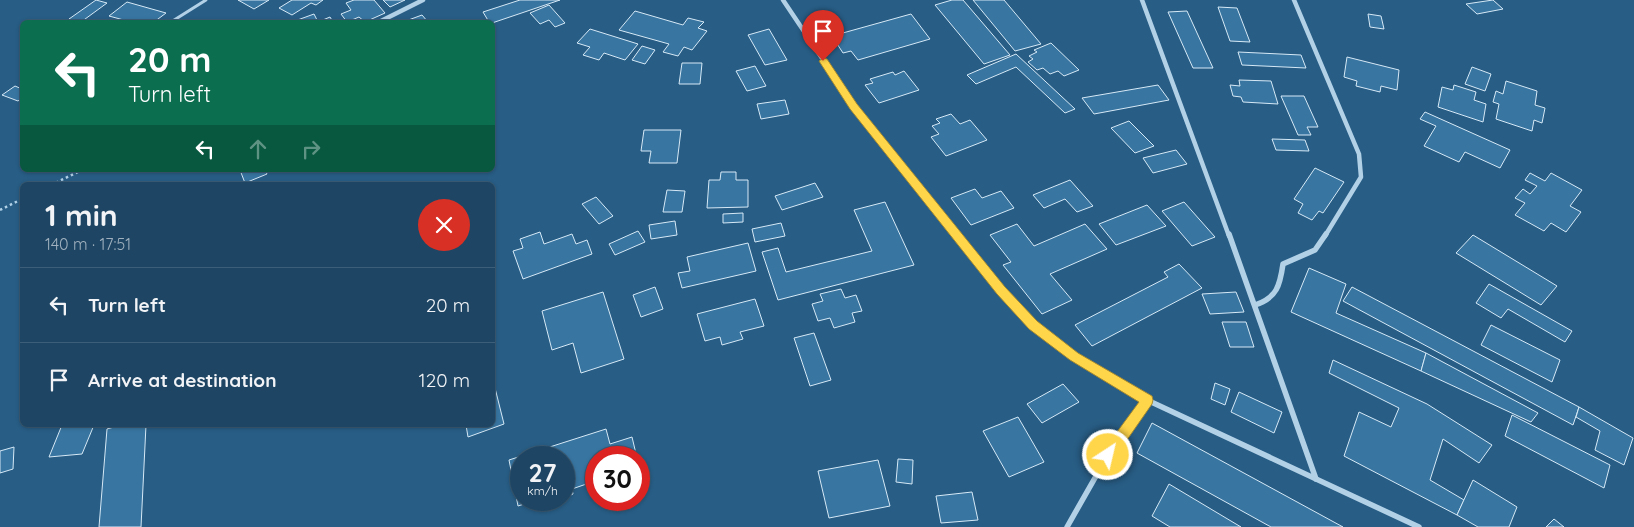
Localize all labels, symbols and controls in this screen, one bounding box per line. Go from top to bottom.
pin [802,10,844,61]
icon: arrive [809,17,837,45]
text: 20 m [128,37,211,81]
icon: left [45,40,110,105]
text: Turn left [128,80,211,108]
icon: left [191,135,219,163]
icon: ahead [244,135,272,163]
icon: right [297,135,325,163]
text: 1 min [45,196,118,234]
button: close [418,199,470,251]
text: 140 m · 17:51 [45,234,131,254]
icon: left [45,291,73,319]
text: Turn left [88,293,166,317]
text: 20 m [426,293,470,317]
icon: arrive [45,366,73,394]
text: Arrive at destination [88,368,277,392]
text: 120 m [419,368,470,392]
position arrow [1081,428,1133,480]
speed limit sign: 30 [585,446,650,511]
text: 27 [529,457,556,488]
text: km/h [527,483,558,498]

